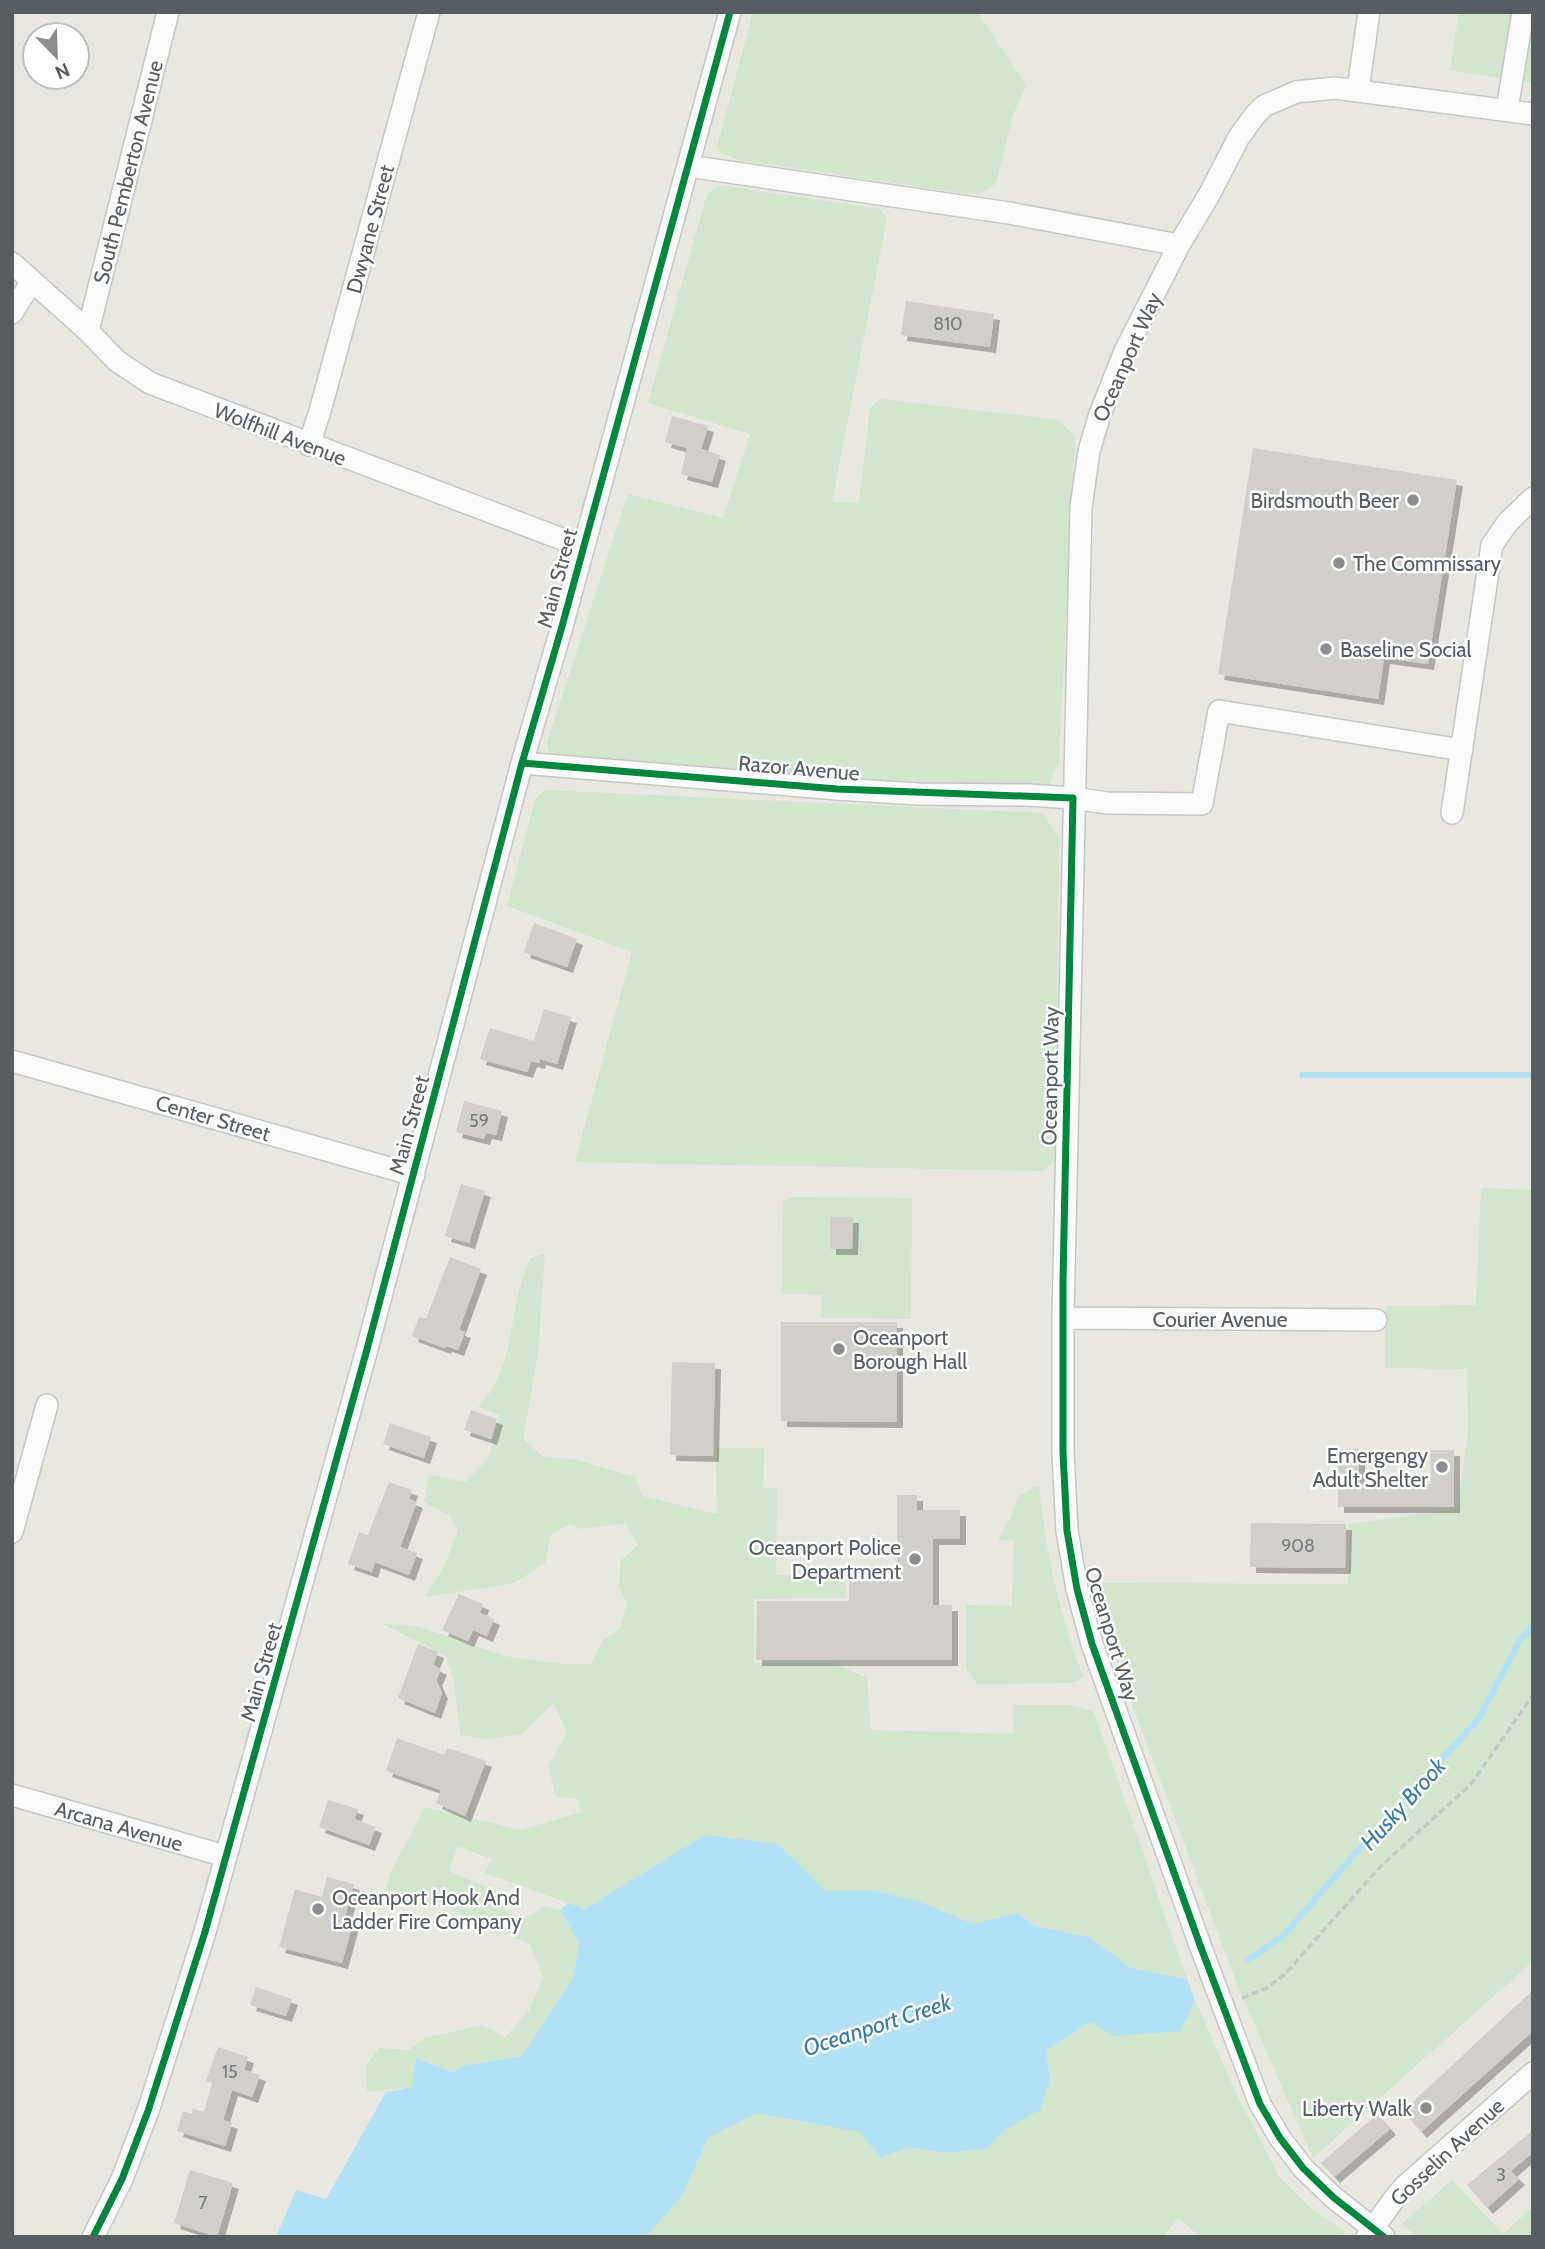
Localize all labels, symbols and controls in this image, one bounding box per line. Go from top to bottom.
north arrow [21,21,91,91]
street label: South Pemberton Avenue [88,57,168,286]
text: N [52,58,73,84]
street label: Dwyane Street [341,162,399,296]
street label: Oceanport Way [1087,288,1167,426]
house number: 810 [933,313,963,335]
street label: Wolfhill Avenue [210,397,350,471]
place label: Birdsmouth Beer [1251,488,1399,513]
marker: Birdsmouth Beer [1405,492,1421,508]
street label: Main Street [532,526,582,630]
place label: The Commissary [1353,551,1502,576]
marker: The Commissary [1331,555,1347,571]
place label: Baseline Social [1340,637,1472,662]
marker: Baseline Social [1318,641,1334,657]
street label: Razor Avenue [737,750,861,786]
street label: Oceanport Way [1036,1006,1064,1146]
street label: Main Street [384,1073,434,1177]
street label: Center Street [153,1090,273,1146]
house number: 59 [469,1110,489,1132]
street label: Courier Avenue [1153,1307,1288,1332]
place label: Oceanport Borough Hall [853,1325,967,1374]
marker: Oceanport Borough Hall [831,1341,847,1357]
place label: Emergengy Adult Shelter [1312,1443,1428,1492]
marker: Emergengy Adult Shelter [1434,1459,1450,1475]
place label: Oceanport Police Department [748,1535,901,1584]
house number: 908 [1281,1535,1315,1557]
marker: Oceanport Police Department [907,1551,923,1567]
street label: Oceanport Way [1080,1564,1144,1704]
street label: Main Street [235,1620,287,1724]
water label: Husky Brook [1354,1751,1452,1856]
street label: Arcana Avenue [52,1796,186,1856]
place label: Oceanport Hook And Ladder Fire Company [332,1885,522,1934]
marker: Oceanport Hook And Ladder Fire Company [310,1901,326,1917]
water label: Oceanport Creek [799,1988,956,2062]
house number: 15 [222,2061,238,2083]
street label: Gosselin Avenue [1385,2093,1509,2211]
place label: Liberty Walk [1302,2096,1413,2121]
marker: Liberty Walk [1418,2100,1434,2116]
house number: 3 [1496,2164,1506,2186]
house number: 7 [198,2192,208,2214]

